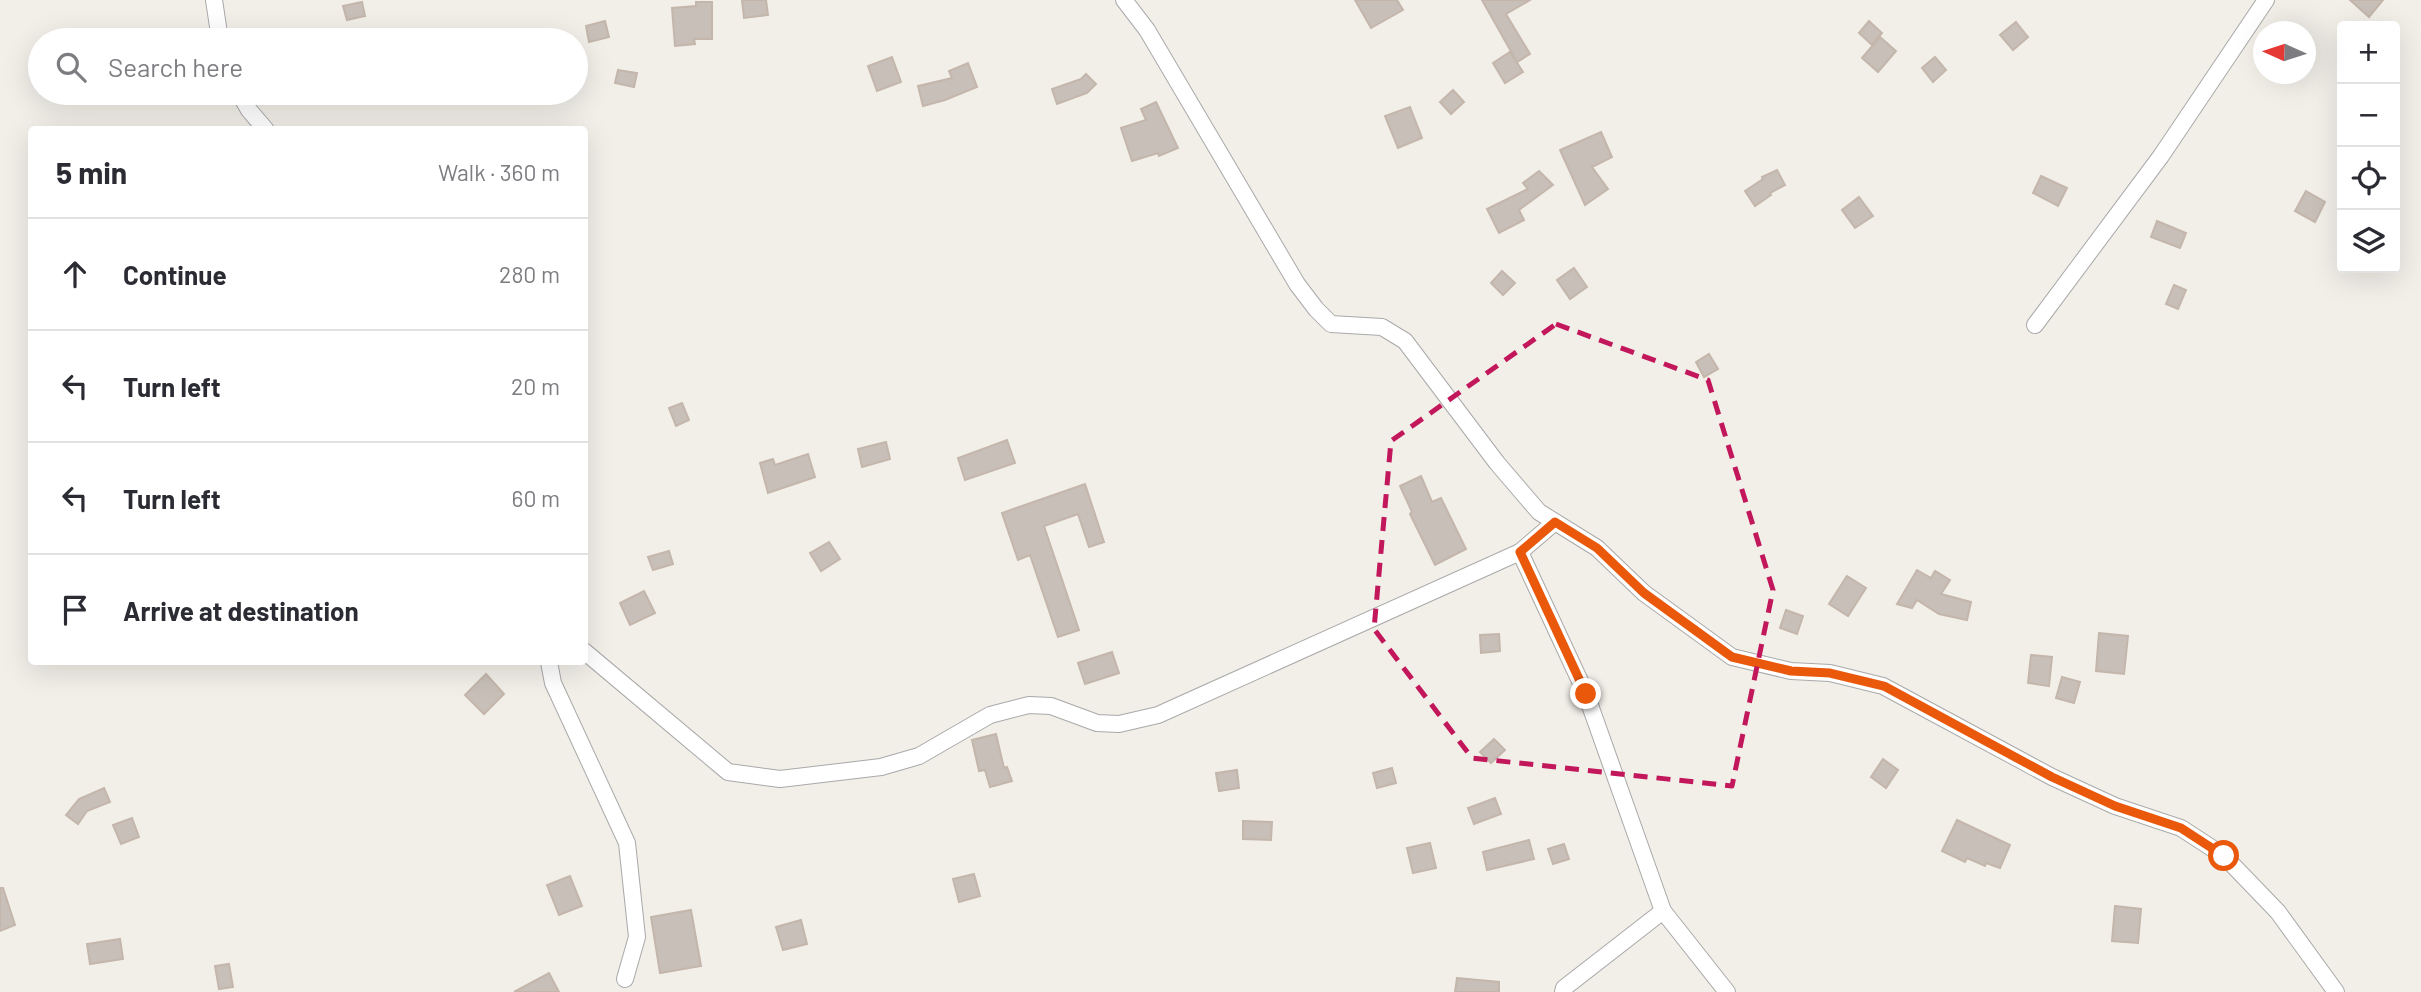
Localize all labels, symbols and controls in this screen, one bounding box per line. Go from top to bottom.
north arrow [2253,21,2316,84]
map controls [2337,21,2400,273]
button: + [2337,21,2400,84]
search box [28,28,588,105]
icon: search [52,48,90,86]
text: Search here [108,51,243,82]
button: − [2337,84,2400,147]
button: locate [2337,147,2400,210]
text: 5 min [56,154,127,190]
text: Walk · 360 m [438,158,560,186]
button: layers [2337,210,2400,273]
icon: ahead [56,255,94,293]
text: Continue [123,259,227,290]
text: 280 m [499,260,560,288]
icon: left [56,367,94,405]
text: Turn left [123,371,221,402]
text: 20 m [511,372,560,400]
icon: left [56,479,94,517]
text: Turn left [123,483,221,514]
text: 60 m [512,484,560,512]
icon: arrive [56,591,94,629]
text: Arrive at destination [123,595,359,626]
route end [1570,678,1601,709]
route start [2208,840,2239,871]

